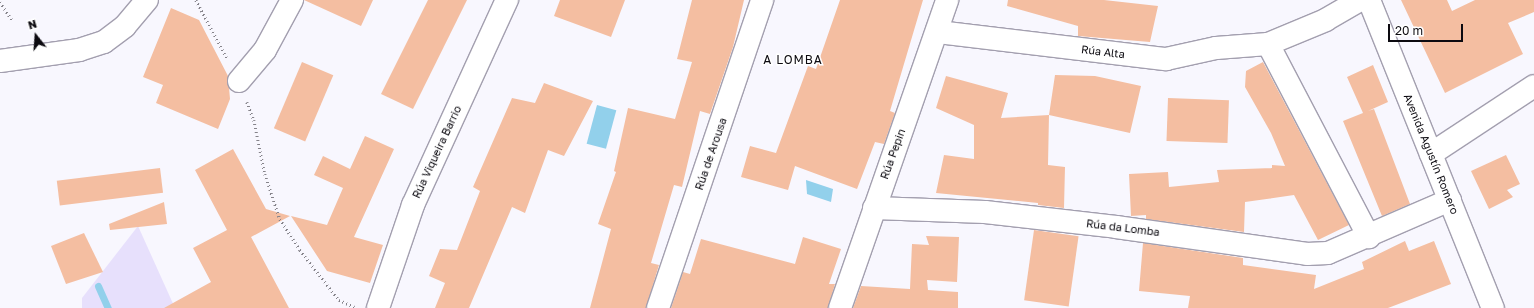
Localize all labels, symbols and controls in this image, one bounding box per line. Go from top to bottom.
north arrow [16,16,56,56]
scale bar [1390,16,1465,42]
text: N [26,17,38,31]
text: 20 m [1395,23,1423,38]
street label: Rúa Alta [1080,43,1126,61]
district label: A LOMBA [763,53,823,67]
street label: Avenida Agustín Romero [1401,92,1461,216]
street label: Rúa Viqueira Barrio [410,104,464,200]
street label: Rúa de Arousa [692,116,730,192]
street label: Rúa Pepin [878,127,908,181]
street label: Rúa da Lomba [1085,217,1161,239]

